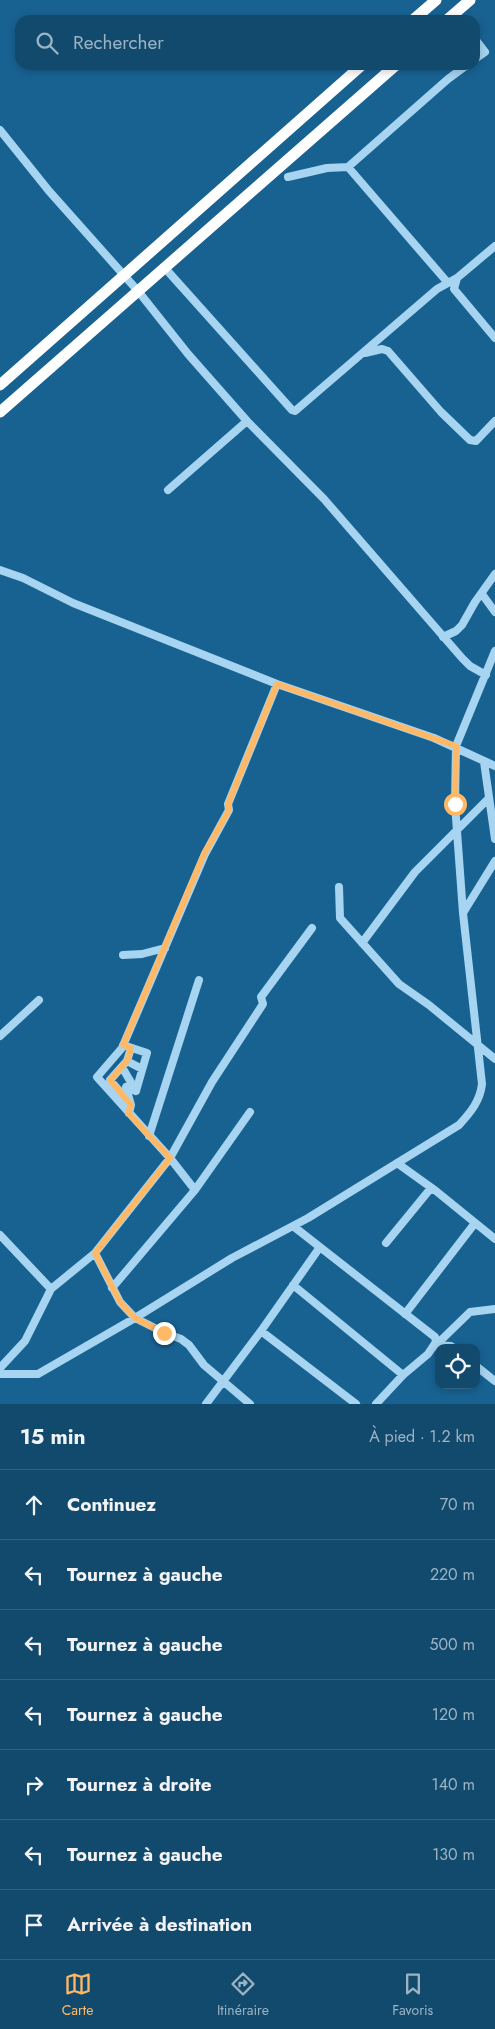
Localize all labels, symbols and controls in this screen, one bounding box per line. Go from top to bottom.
search box [15,15,480,70]
icon: search [33,29,61,57]
text: Rechercher [73,29,164,56]
route start [444,793,467,816]
route end [153,1322,176,1345]
map controls [435,1344,480,1389]
button: locate [435,1344,480,1389]
text: 15 min [20,1422,86,1452]
text: À pied · 1.2 km [369,1425,475,1448]
icon: ahead [20,1491,48,1519]
text: Continuez [67,1491,156,1518]
text: 70 m [440,1493,475,1516]
icon: left [20,1561,48,1589]
text: Tournez à gauche [67,1561,223,1588]
text: 220 m [430,1563,475,1586]
icon: left [20,1631,48,1659]
text: Tournez à gauche [67,1631,223,1658]
text: 500 m [429,1633,475,1656]
icon: left [20,1701,48,1729]
text: Tournez à gauche [67,1701,223,1728]
text: 120 m [432,1703,475,1726]
icon: right [20,1771,48,1799]
text: Tournez à droite [67,1771,212,1798]
text: 140 m [432,1773,475,1796]
icon: left [20,1841,48,1869]
text: Tournez à gauche [67,1841,223,1868]
text: 130 m [432,1843,475,1866]
icon: arrive [20,1911,48,1939]
text: Arrivée à destination [67,1911,252,1938]
tab: Carte [62,1970,93,2020]
tab: Itinéraire [217,1970,269,2020]
tab: Favoris [392,1970,433,2020]

